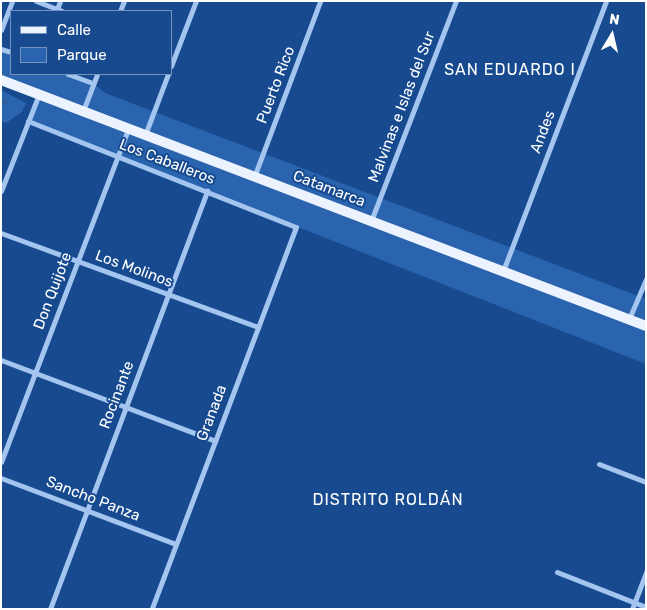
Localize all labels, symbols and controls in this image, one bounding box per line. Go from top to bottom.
legend [10,10,172,75]
north arrow [587,10,637,60]
text: N [608,11,621,29]
text: Calle [57,21,91,39]
street label: Malvinas e Islas del Sur [365,29,439,185]
street label: Puerto Rico [253,44,299,126]
text: Parque [57,46,107,64]
district label: SAN EDUARDO I [443,60,577,80]
street label: Andes [527,108,559,156]
street label: Los Caballeros [117,135,217,189]
street label: Catamarca [290,167,368,211]
street label: Los Molinos [93,247,175,291]
street label: Don Quijote [30,250,76,332]
street label: Rocinante [96,359,138,431]
street label: Granada [193,382,231,444]
street label: Sancho Panza [43,473,143,525]
district label: DISTRITO ROLDÁN [311,490,465,510]

